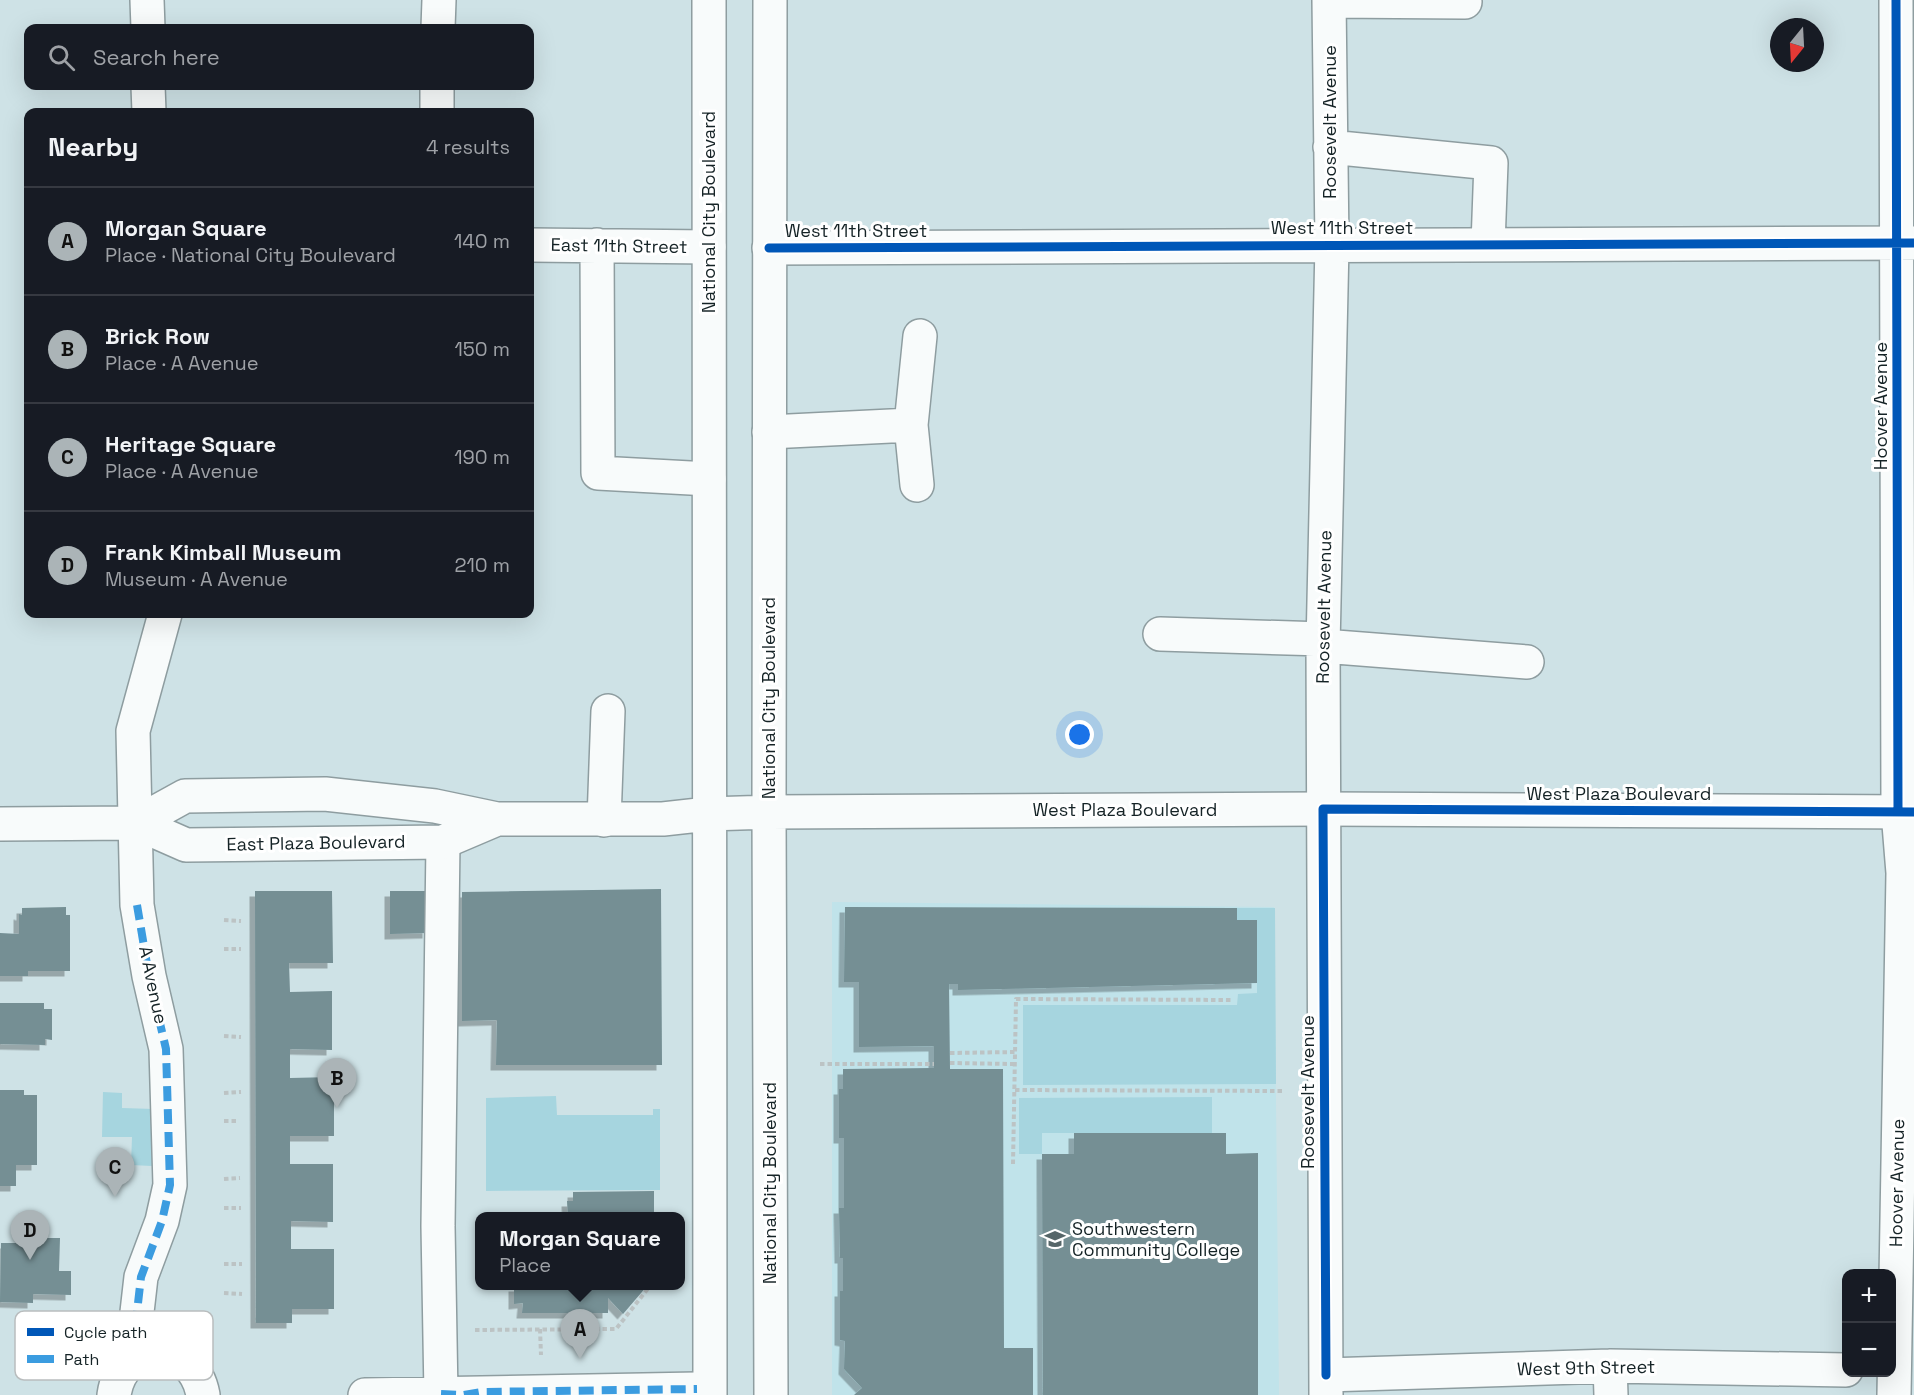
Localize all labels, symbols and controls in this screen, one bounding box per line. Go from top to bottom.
north arrow [1770,18,1824,72]
search box [24,24,534,90]
icon: search [45,41,78,74]
text: Search here [93,43,220,71]
street label: Roosevelt Avenue [1318,45,1341,199]
street label: National City Boulevard [697,111,720,313]
text: Nearby [48,130,138,164]
text: 4 results [426,134,510,160]
text: Morgan Square [105,214,267,242]
street label: West 11th Street [1271,216,1413,239]
street label: West 11th Street [785,219,927,242]
text: A [61,228,74,254]
text: 140 m [454,228,510,254]
street label: East 11th Street [551,233,687,258]
text: Place · National City Boulevard [105,242,396,268]
text: Brick Row [105,322,210,350]
text: B [61,336,74,362]
text: 150 m [455,336,510,362]
street label: Hoover Avenue [1869,342,1892,470]
text: Place · A Avenue [105,350,259,376]
text: Heritage Square [105,430,276,458]
text: C [61,444,74,470]
text: 190 m [454,444,510,470]
text: Place · A Avenue [105,458,259,484]
street label: Roosevelt Avenue [1311,530,1336,684]
text: Frank Kimball Museum [105,538,341,566]
text: D [61,552,74,578]
text: 210 m [454,552,510,578]
text: Museum · A Avenue [105,566,288,592]
street label: National City Boulevard [757,597,780,799]
your location [1065,720,1094,749]
street label: West Plaza Boulevard [1527,782,1711,805]
street label: West Plaza Boulevard [1033,798,1217,821]
street label: East Plaza Boulevard [226,829,406,856]
street label: A Avenue [134,944,173,1026]
street label: Roosevelt Avenue [1296,1015,1319,1169]
pin: B [318,1058,356,1108]
street label: National City Boulevard [758,1082,781,1284]
street label: Hoover Avenue [1884,1119,1909,1247]
pin: C [96,1148,134,1197]
pin: D [10,1210,50,1260]
popup [475,1212,685,1290]
place label: Southwestern Community College [1072,1217,1240,1261]
text: Morgan Square [499,1224,661,1252]
school or university icon: Southwestern Community College [1043,1227,1067,1251]
text: Place [499,1252,551,1278]
map controls [1842,1269,1896,1377]
button: + [1842,1269,1896,1323]
pin: A [560,1310,600,1359]
legend [15,1311,213,1380]
text: Cycle path [64,1322,147,1343]
button: − [1842,1323,1896,1377]
text: Path [64,1349,99,1370]
street label: West 9th Street [1517,1355,1655,1380]

